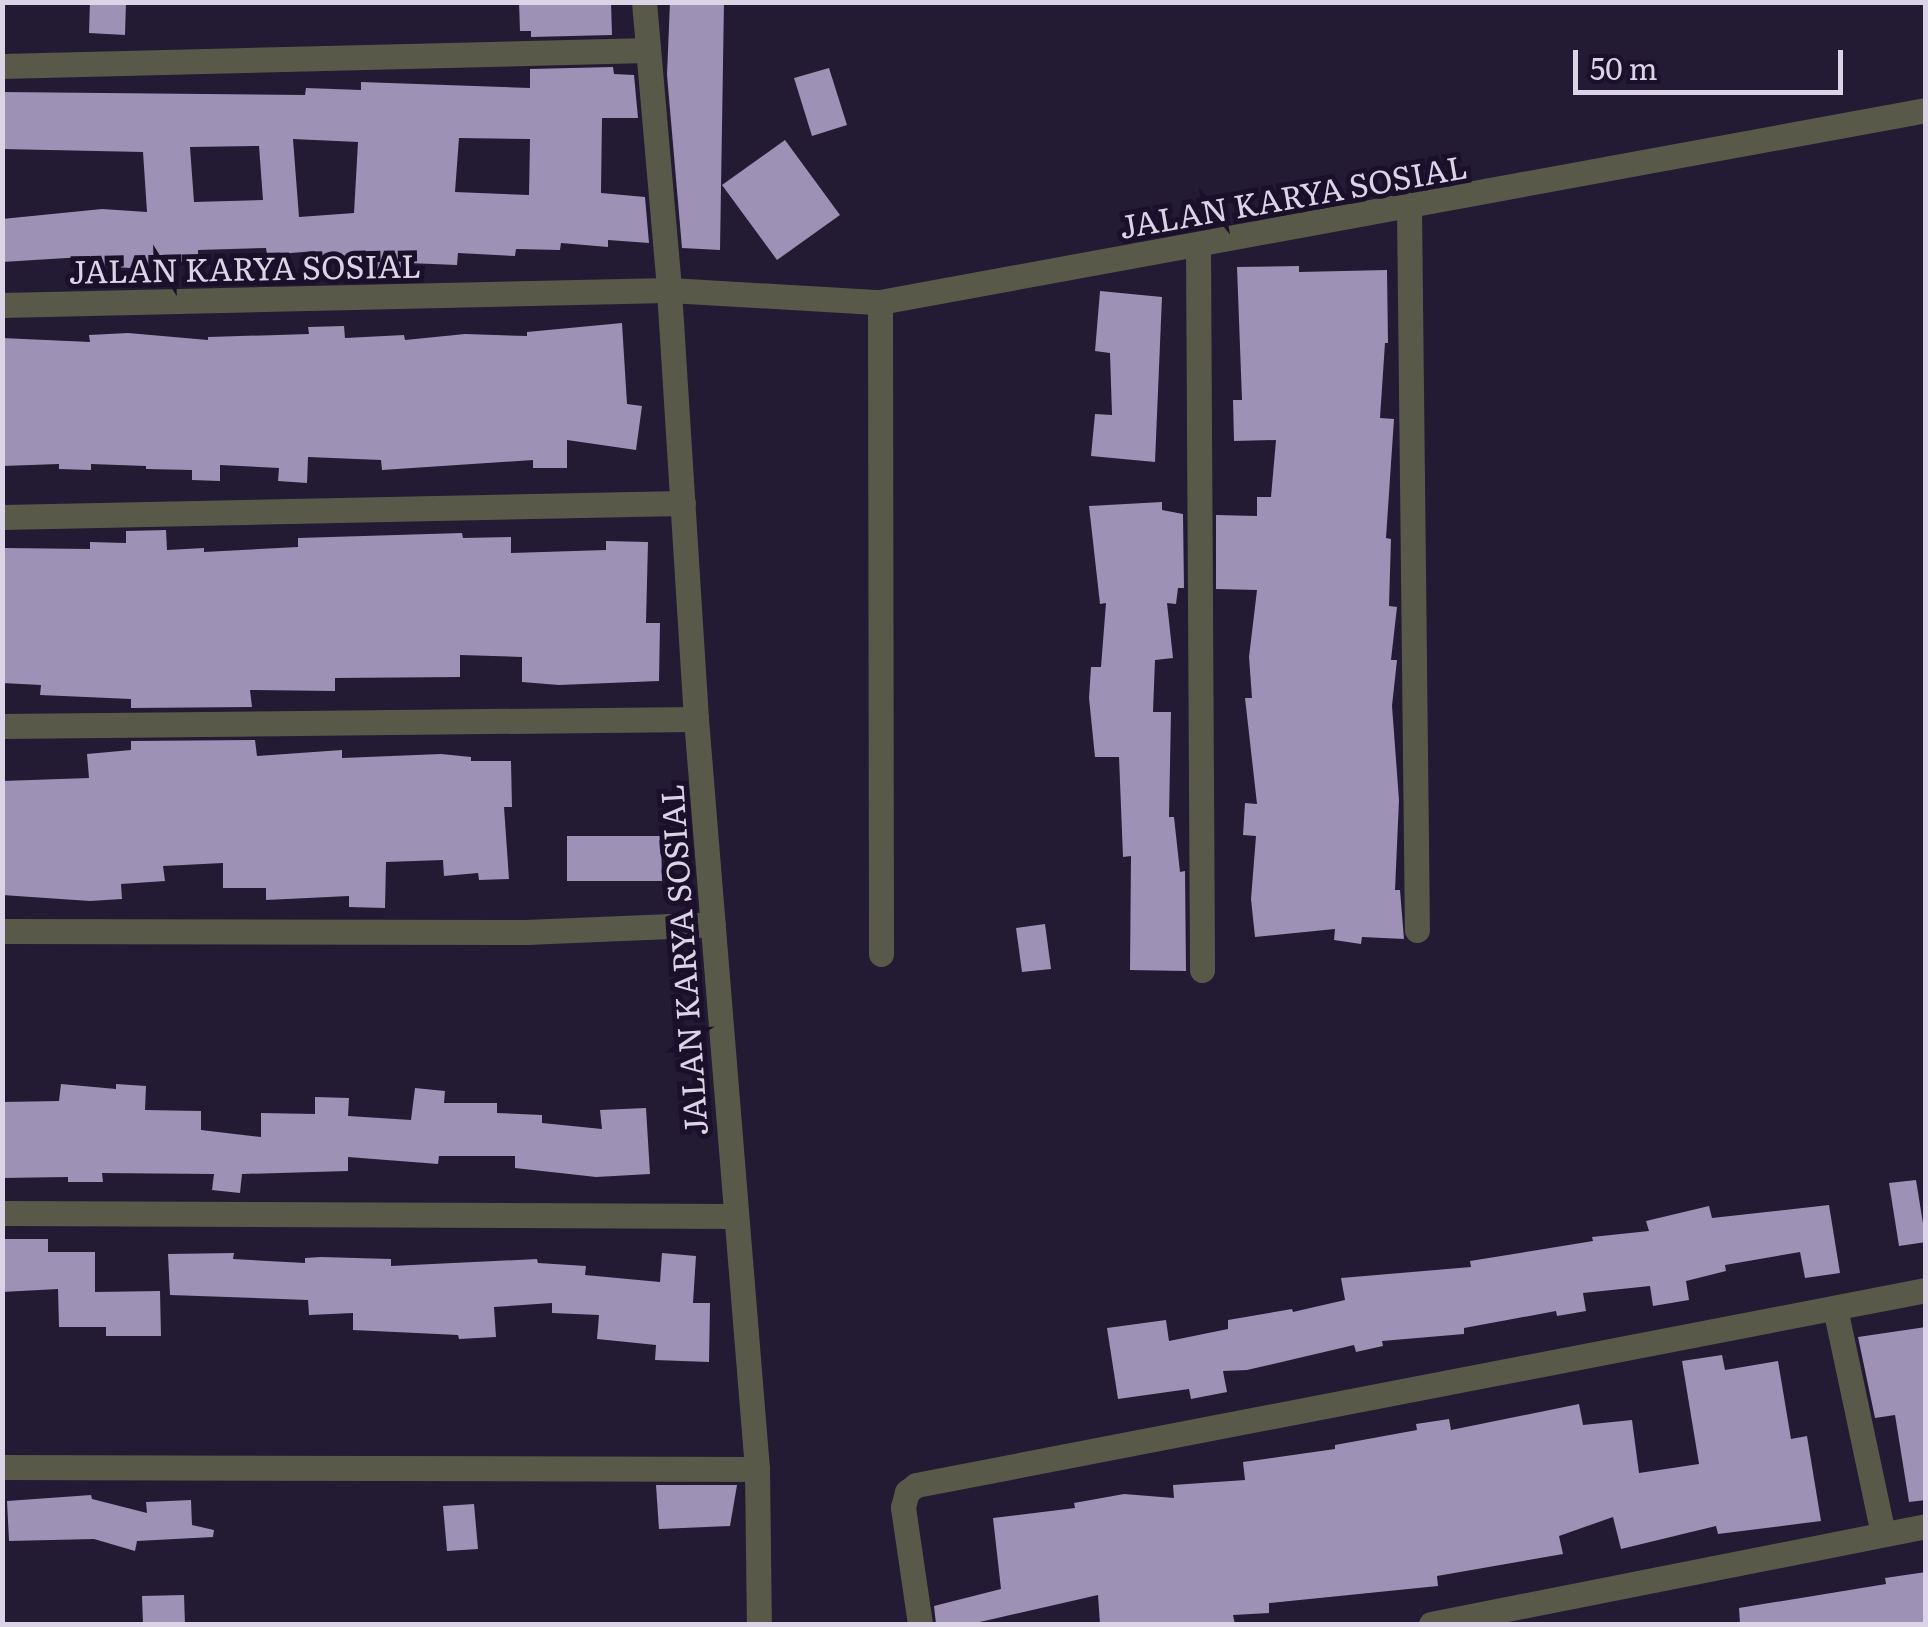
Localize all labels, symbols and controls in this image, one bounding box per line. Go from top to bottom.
scale bar [1578,30,1848,92]
text: 50 m [1590,45,1658,89]
street label: JALAN KARYA SOSIAL [1116,145,1470,245]
street label: JALAN KARYA SOSIAL [68,245,422,289]
street label: JALAN KARYA SOSIAL [651,783,713,1137]

